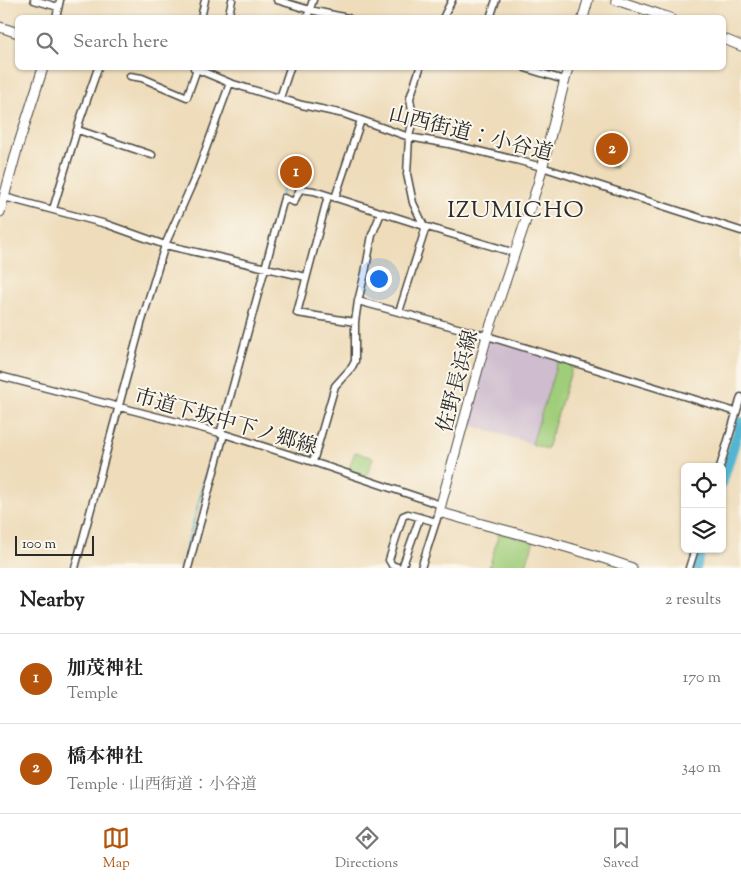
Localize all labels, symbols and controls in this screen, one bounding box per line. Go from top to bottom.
search box [15,15,726,70]
icon: search [33,29,61,57]
text: Search here [73,29,168,56]
street label: 山西街道：小谷道 [385,100,556,170]
pin: 2 [596,130,628,168]
pin: 1 [280,153,312,191]
district label: IZUMICHO [447,194,585,228]
your location [366,266,392,292]
street label: 佐野長浜線 [431,327,487,436]
street label: 市道下坂中下ノ郷線 [130,382,320,463]
map controls [681,463,726,553]
button: locate [681,463,726,508]
button: layers [681,508,726,553]
scale bar [15,533,94,556]
text: 100 m [22,535,56,555]
text: Nearby [20,586,85,616]
text: 2 results [665,589,721,612]
text: 加茂神社 [67,656,143,683]
text: 1 [33,667,39,690]
text: 170 m [683,667,721,690]
text: Temple [67,683,118,706]
text: 橋本神社 [67,744,143,771]
text: 2 [32,757,40,780]
text: 340 m [682,757,721,780]
text: Temple · 山西街道：小谷道 [67,774,257,797]
tab: Map [102,824,130,874]
tab: Directions [335,824,398,874]
tab: Saved [603,824,639,874]

